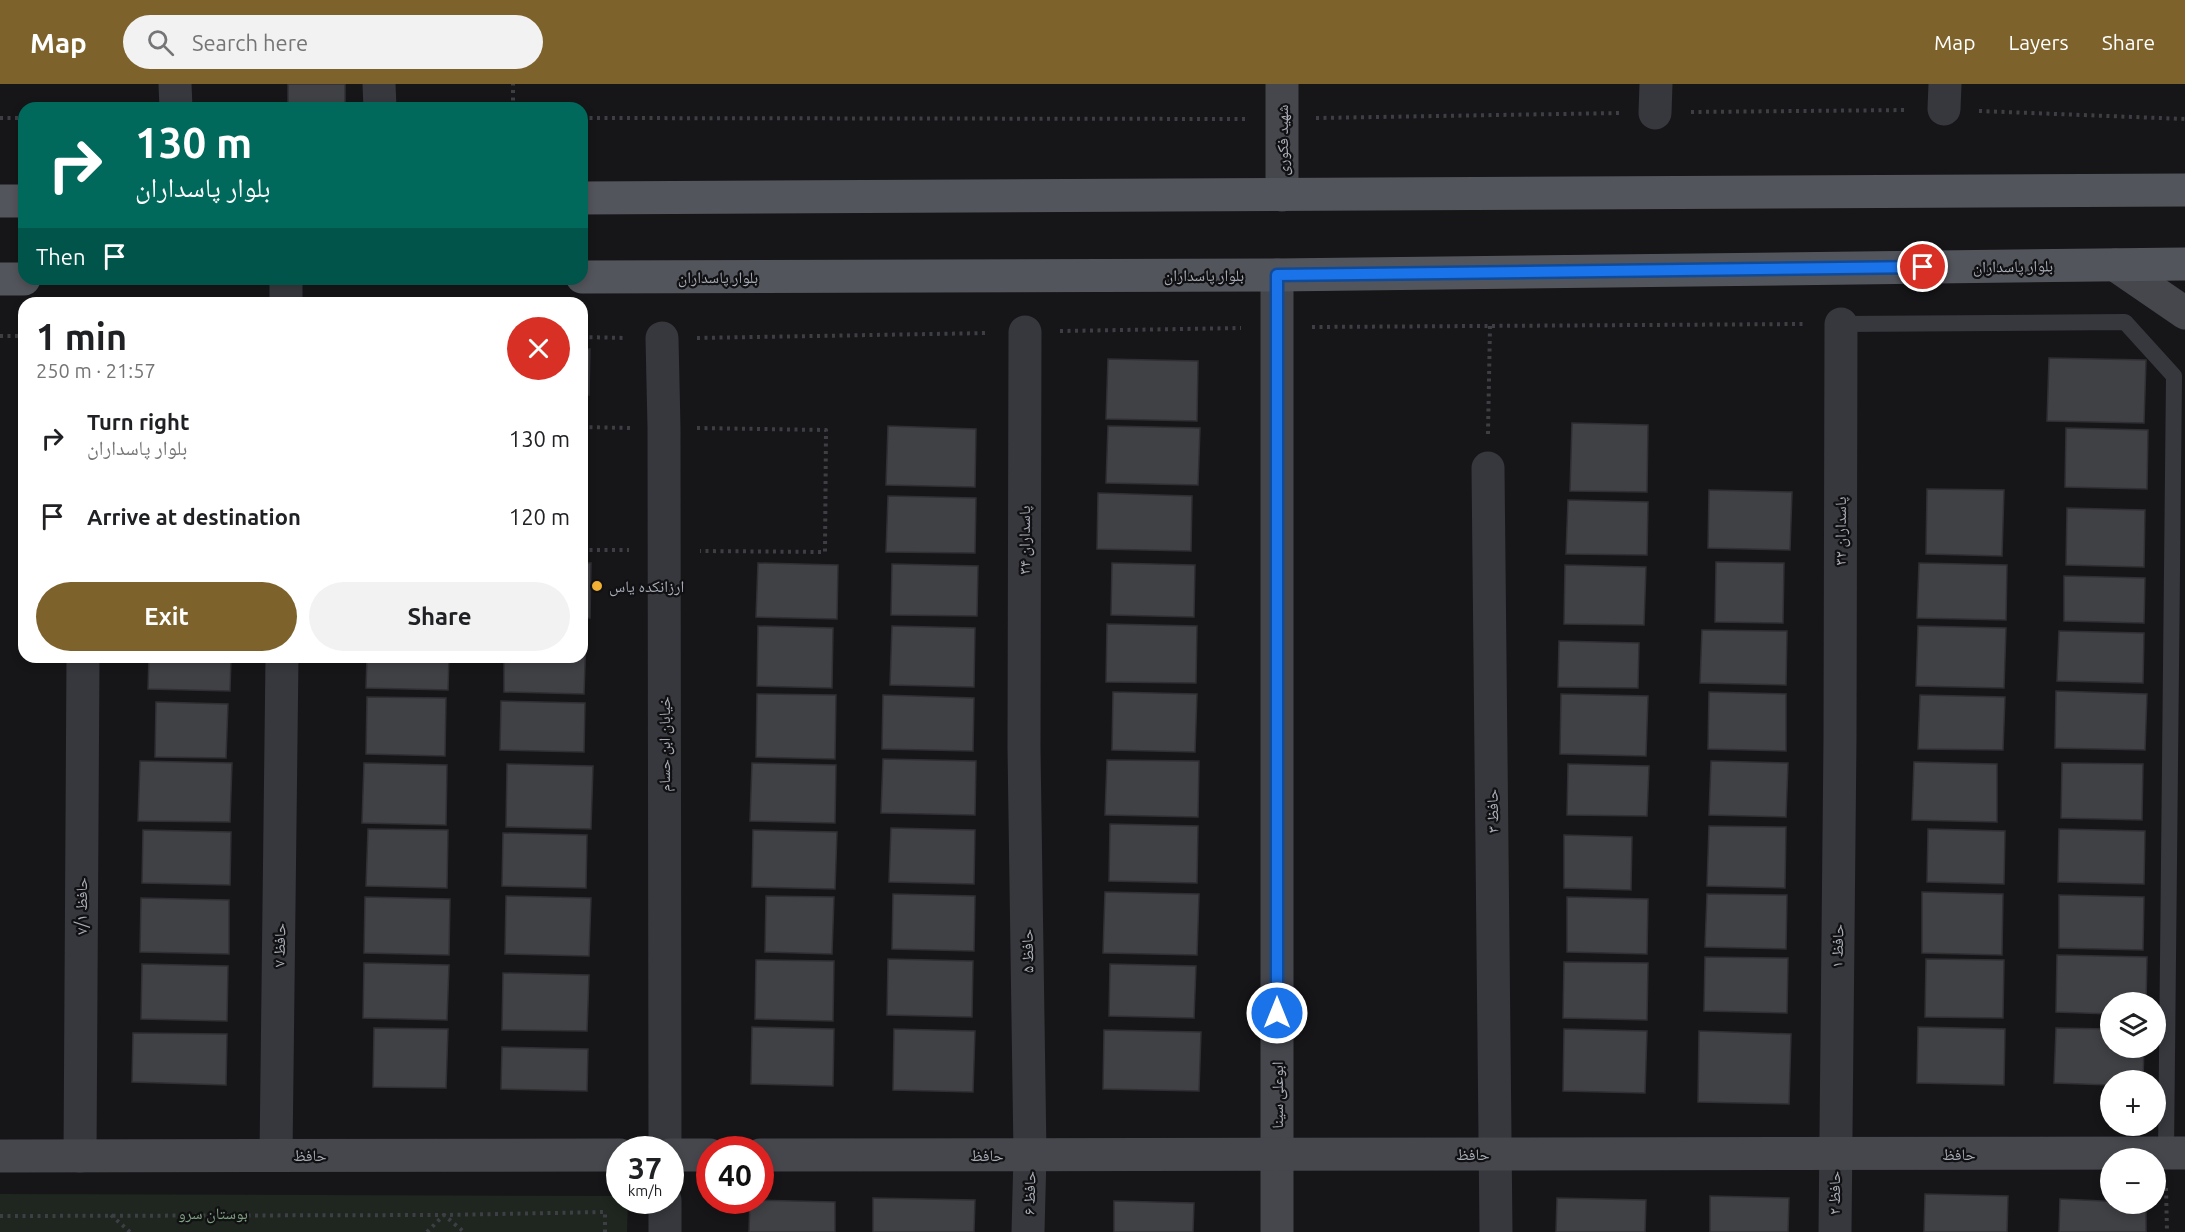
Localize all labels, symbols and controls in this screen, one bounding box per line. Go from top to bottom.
search box [123,15,543,69]
icon: search [144,26,177,59]
text: Map [30,27,87,58]
text: Search here [192,30,308,55]
text: Map [1934,30,1975,54]
text: Layers [2008,30,2069,54]
text: Share [2102,30,2155,54]
street label: شهید فکوری [1273,104,1293,176]
text: 130 m [135,119,252,166]
icon: right [36,126,114,204]
text: بلوار پاسداران [135,172,270,202]
icon: arrive [98,240,131,273]
pin [1897,241,1948,292]
text: Then [36,244,86,269]
icon: arrive [1906,250,1939,283]
street label: بلوار پاسداران [1973,256,2053,278]
street label: بلوار پاسداران [1164,266,1244,286]
street label: بلوار پاسداران [678,268,758,288]
text: 1 min [36,316,127,357]
button: close [507,317,570,380]
text: 250 m · 21:57 [36,359,156,382]
text: Turn right [87,409,189,434]
icon: right [36,422,69,455]
text: 130 m [509,426,570,451]
text: بلوار پاسداران [87,436,187,459]
street label: پاسداران ۳۲ [1831,496,1851,565]
icon: arrive [36,500,69,533]
text: Arrive at destination [87,504,301,529]
text: 120 m [509,504,570,529]
street label: پاسداران ۳۴ [1015,505,1035,574]
place label: ارزانکده یاس [609,577,684,597]
marker: ارزانکده یاس [590,579,604,593]
button: Exit [36,582,297,651]
button: Share [309,582,570,651]
street label: خیابان ابن حسام [655,696,675,792]
street label: حافظ ۳ [1483,789,1501,833]
street label: حافظ ۷/۱ [72,877,90,935]
street label: حافظ ۷ [270,923,288,967]
street label: حافظ ۱ [1828,924,1846,968]
street label: حافظ ۵ [1018,929,1036,973]
position arrow [1245,981,1309,1045]
map controls [2100,992,2166,1214]
button: layers [2100,992,2166,1058]
street label: ابوعلی سینا [1268,1061,1288,1129]
button: + [2100,1070,2166,1136]
speed limit sign: 40 [696,1136,774,1214]
street label: حافظ [1456,1145,1490,1163]
street label: حافظ [1942,1145,1976,1163]
street label: حافظ [293,1146,327,1164]
street label: حافظ [970,1146,1004,1164]
button: − [2100,1148,2166,1214]
text: 37 [628,1151,662,1185]
street label: حافظ ۶ [1020,1171,1038,1215]
street label: حافظ ۲ [1825,1171,1843,1215]
text: km/h [628,1182,662,1199]
park label: بوستان سرو [178,1204,248,1224]

